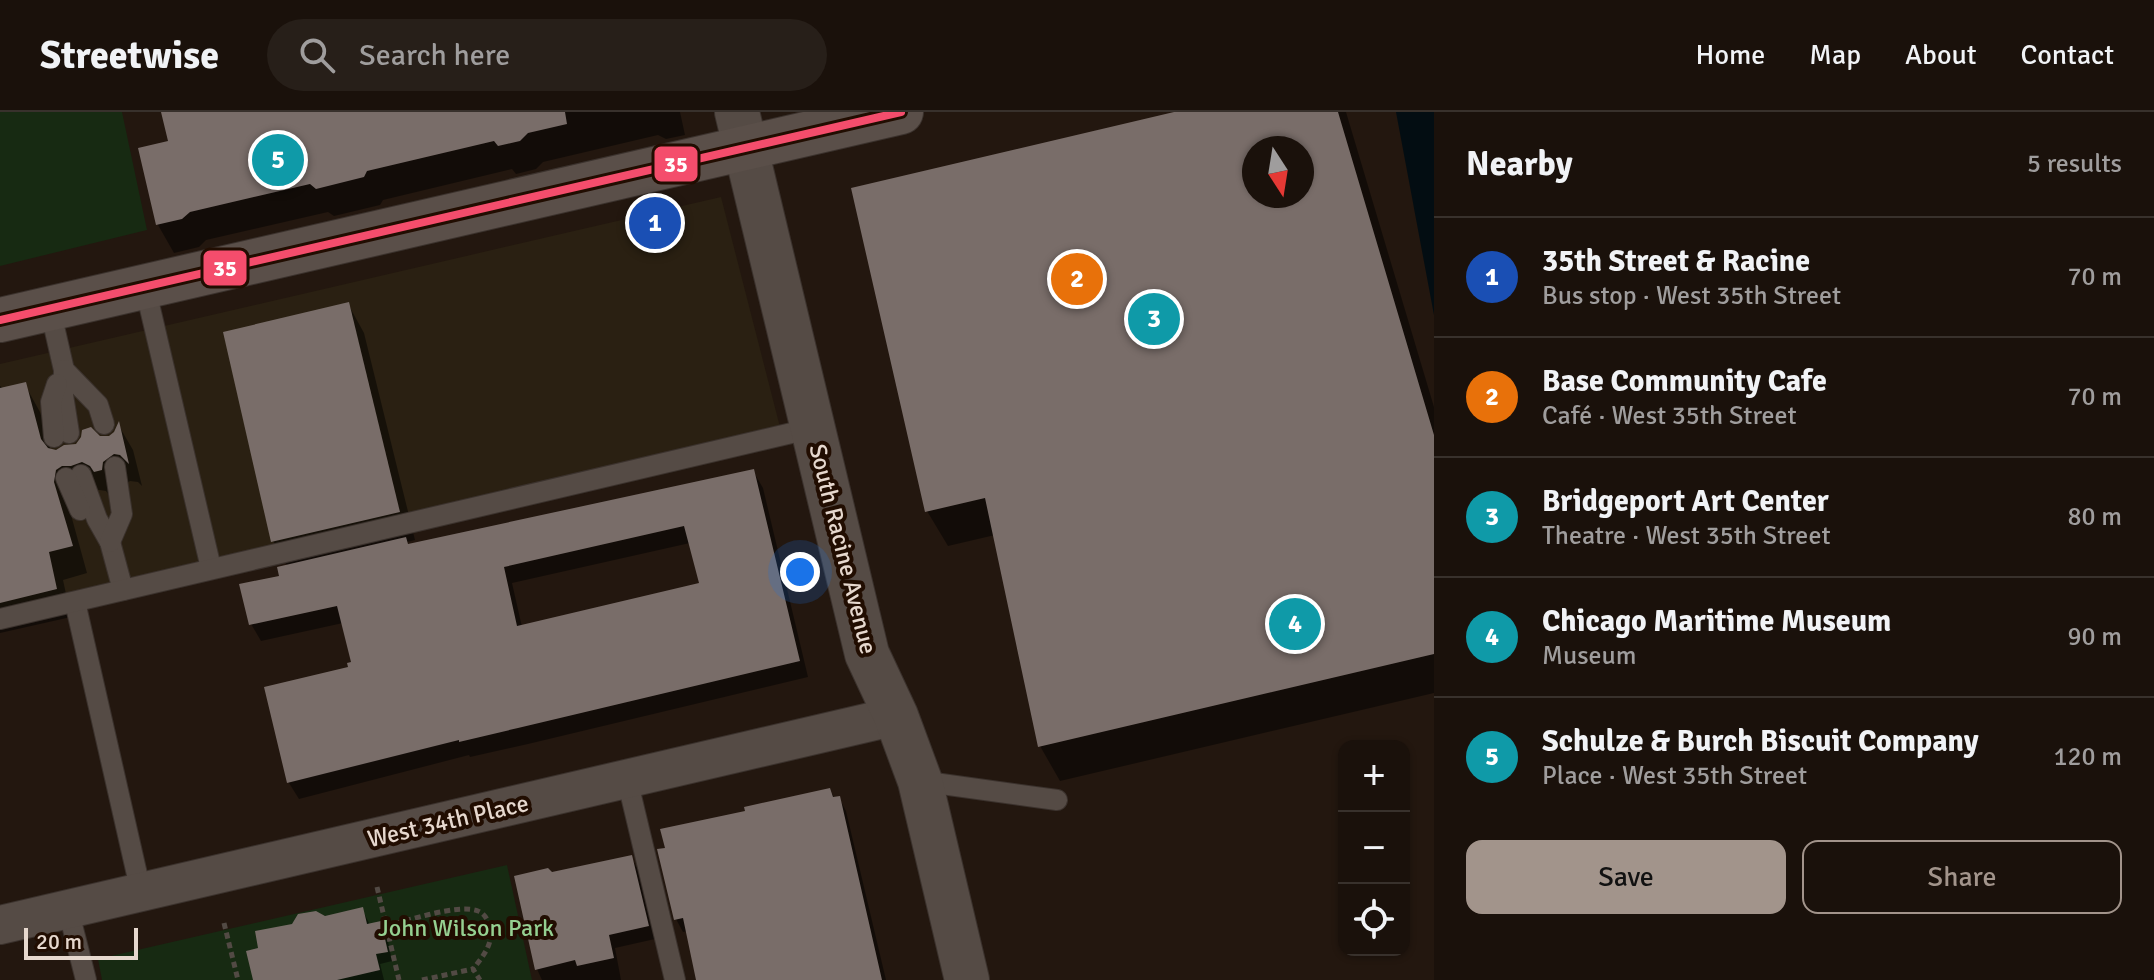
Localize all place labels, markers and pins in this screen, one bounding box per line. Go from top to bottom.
pin: 5 [252,130,304,190]
pin: 1 [629,193,681,253]
pin: 2 [1051,249,1103,309]
pin: 3 [1128,289,1180,349]
pin: 4 [1269,594,1321,654]

